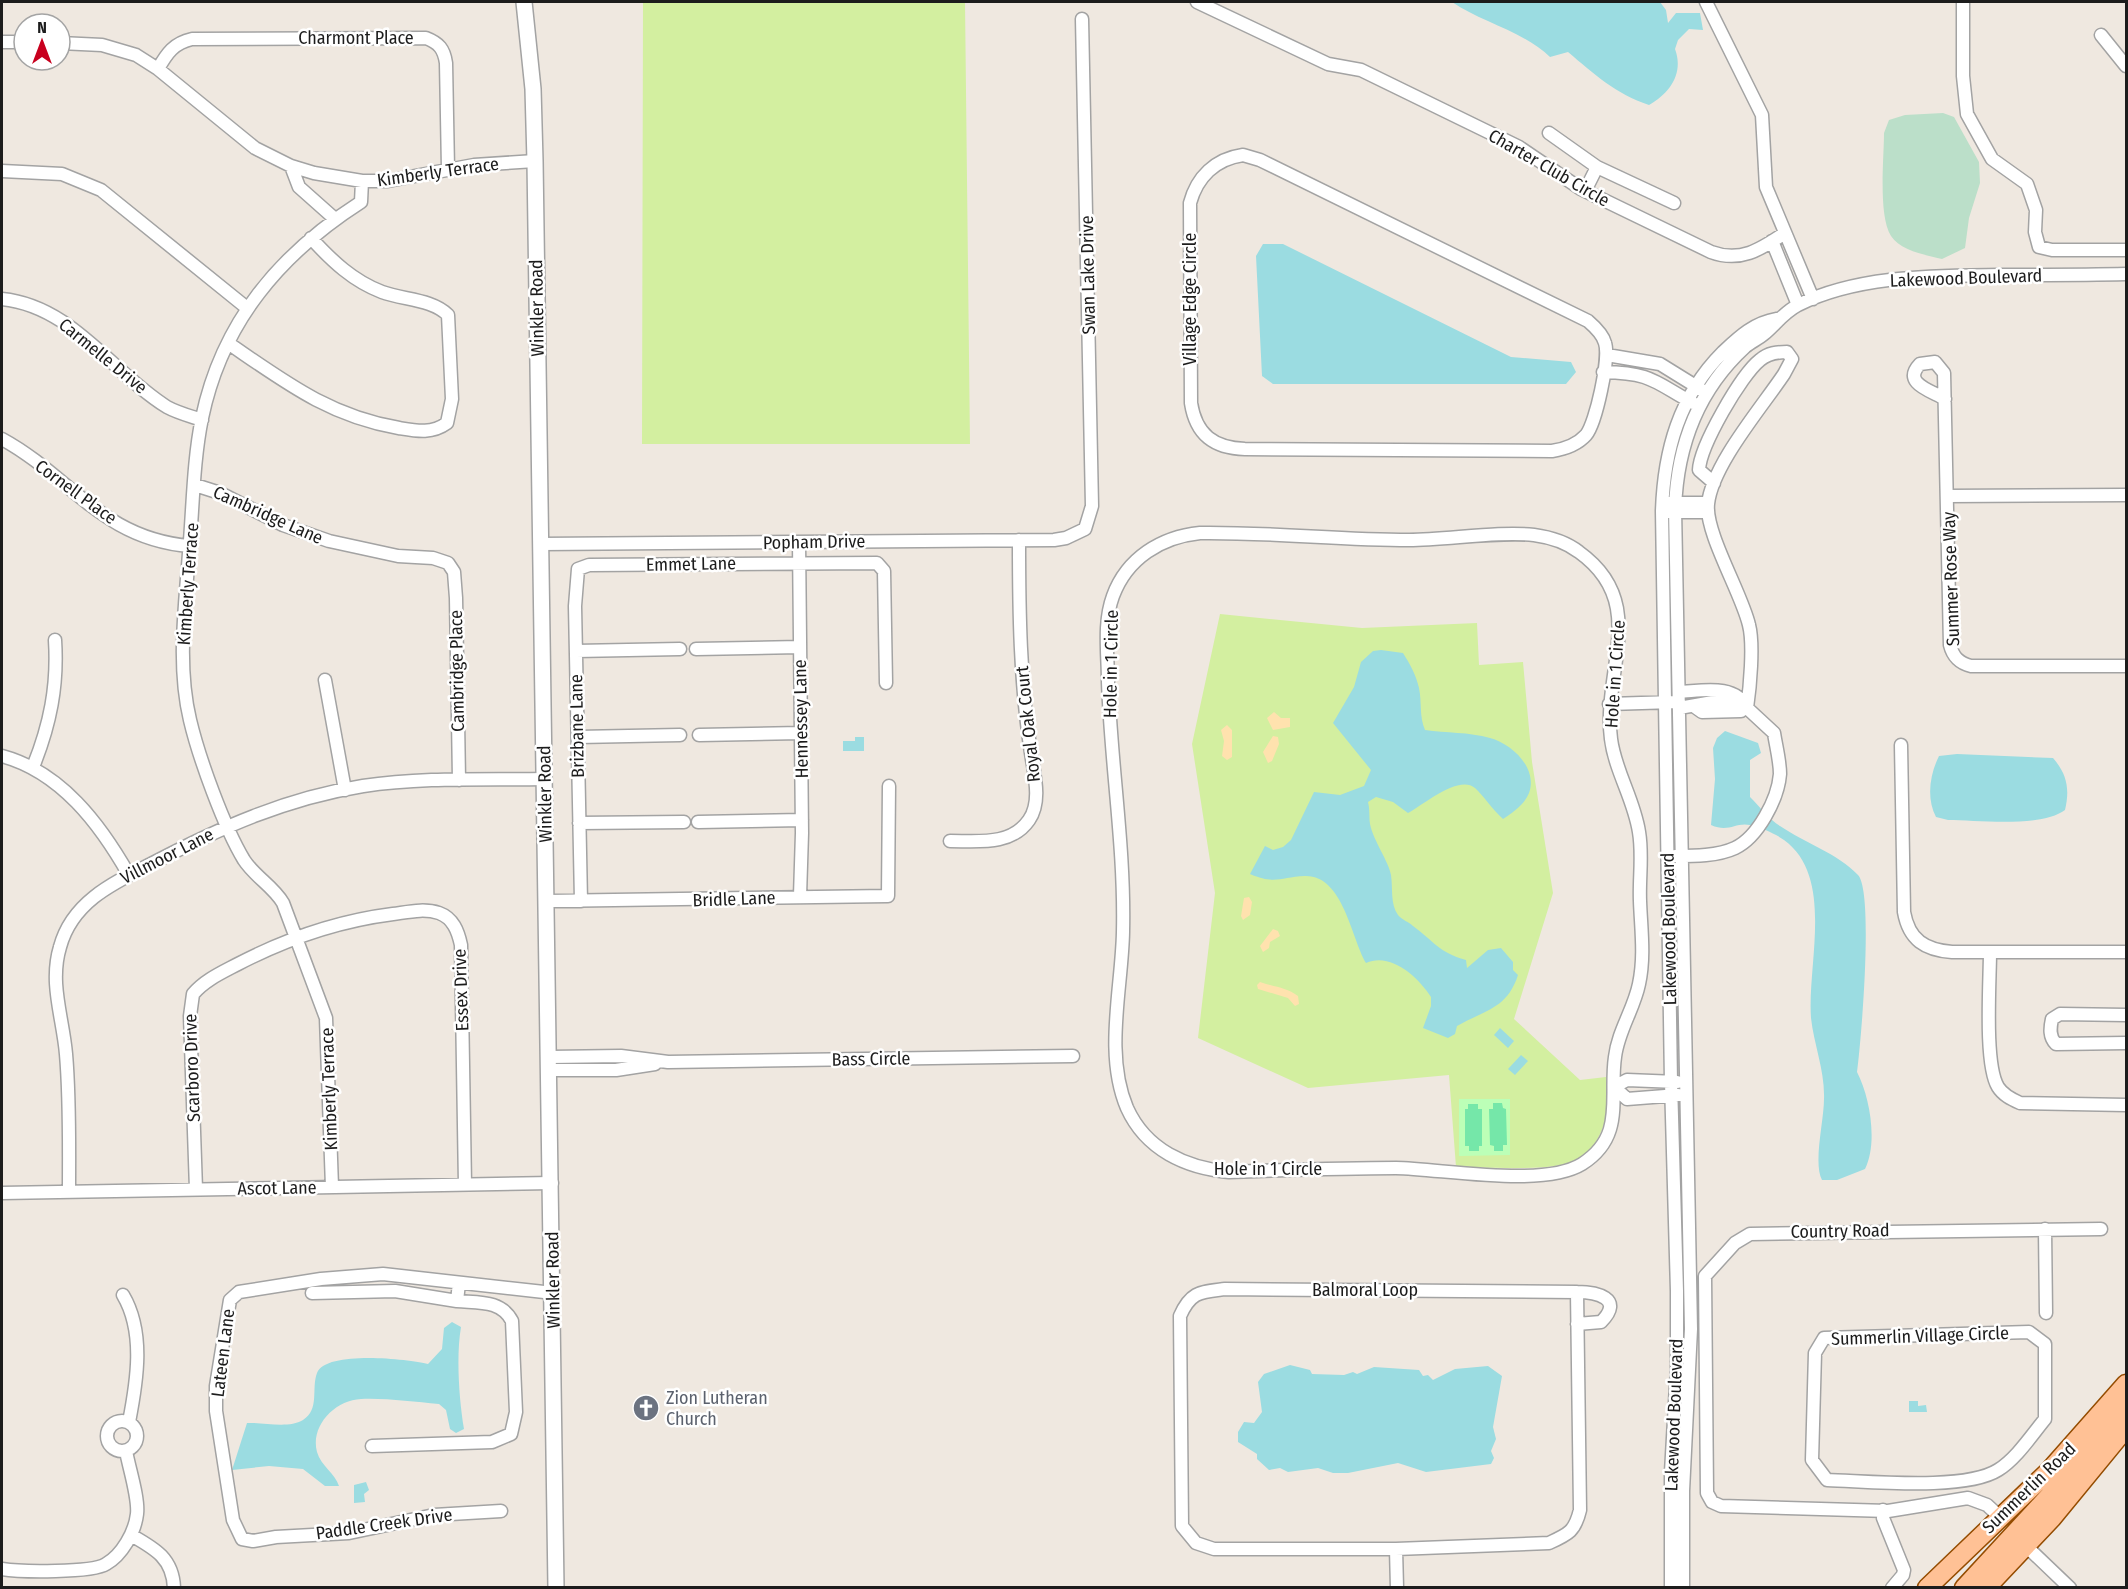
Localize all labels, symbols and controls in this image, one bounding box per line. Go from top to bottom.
north arrow [12,12,72,72]
text: N [37,18,47,37]
street label: Charmont Place [298,27,414,49]
street label: Charter Club Circle [1485,124,1614,212]
street label: Kimberly Terrace [376,153,500,191]
street label: Swan Lake Drive [1076,215,1100,335]
street label: Village Edge Circle [1179,233,1201,365]
street label: Winkler Road [525,259,549,357]
street label: Lakewood Boulevard [1889,264,2043,292]
street label: Carmelle Drive [54,314,152,398]
street label: Cornell Place [31,455,121,529]
street label: Cambridge Lane [210,481,326,549]
street label: Summer Rose Way [1938,511,1964,647]
street label: Kimberly Terrace [173,522,203,646]
street label: Popham Drive [763,530,865,554]
street label: Emmet Lane [646,552,736,576]
street label: Cambridge Place [445,610,469,732]
street label: Hole in 1 Circle [1099,610,1123,718]
street label: Hole in 1 Circle [1600,619,1630,729]
street label: Hennessey Lane [789,659,813,779]
street label: Royal Oak Court [1011,665,1045,783]
street label: Brizbane Lane [565,674,589,778]
street label: Winkler Road [533,745,557,843]
street label: Villmoor Lane [117,823,217,889]
street label: Lakewood Boulevard [1657,853,1681,1005]
street label: Bridle Lane [692,887,776,911]
street label: Essex Drive [449,948,473,1032]
street label: Scarboro Drive [179,1013,205,1122]
street label: Kimberly Terrace [316,1027,342,1151]
street label: Bass Circle [831,1047,911,1071]
street label: Hole in 1 Circle [1214,1158,1322,1180]
street label: Ascot Lane [237,1176,317,1200]
street label: Country Road [1790,1219,1890,1243]
street label: Winkler Road [541,1231,565,1329]
street label: Balmoral Loop [1312,1279,1418,1301]
street label: Lateen Lane [207,1307,239,1398]
street label: Summerlin Village Circle [1831,1322,2009,1350]
street label: Lakewood Boulevard [1660,1338,1688,1492]
place label: Zion Lutheran Church [666,1387,768,1430]
church icon: Zion Lutheran Church [631,1393,661,1423]
street label: Summerlin Road [1978,1438,2080,1538]
street label: Paddle Creek Drive [314,1504,454,1544]

